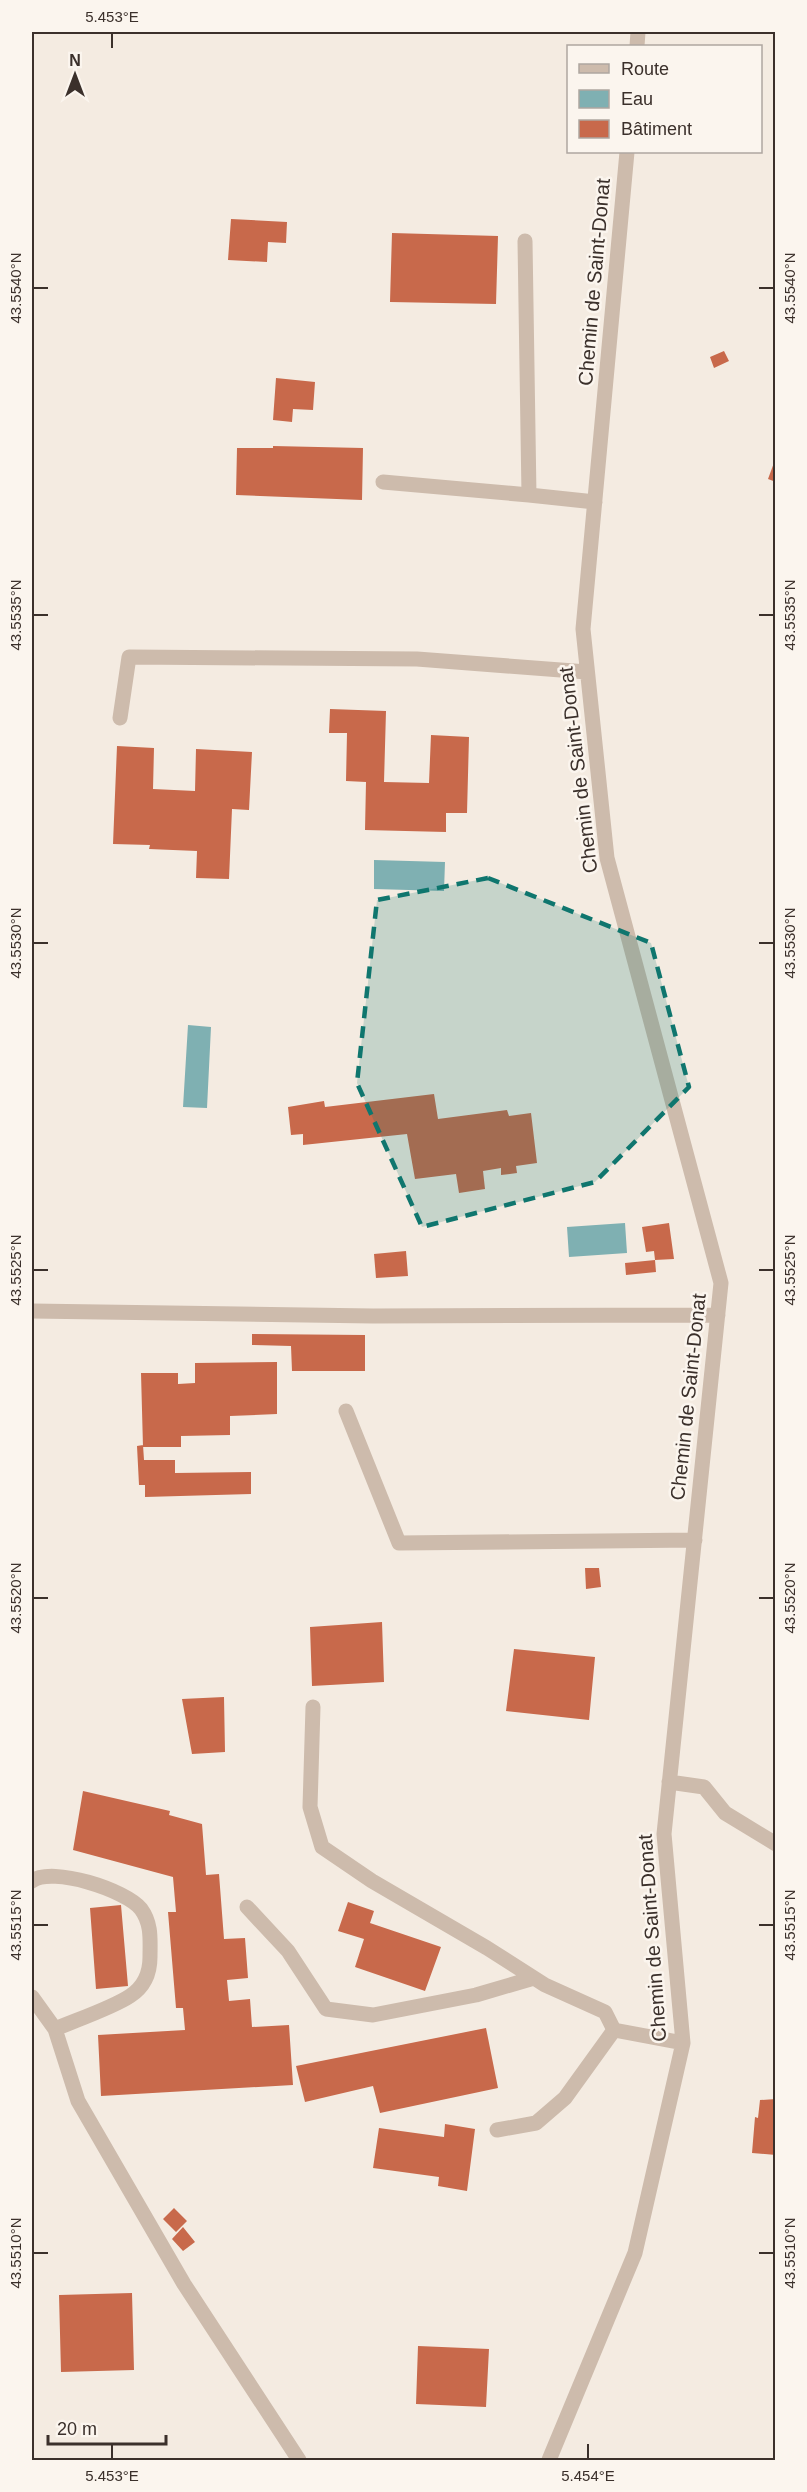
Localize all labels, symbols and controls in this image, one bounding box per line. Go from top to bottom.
text: 5.453°E [85,8,139,25]
north arrow [45,45,105,105]
legend [567,45,762,153]
text: N [69,52,81,69]
text: Route [621,59,669,79]
text: Eau [621,89,653,109]
text: Bâtiment [621,119,692,139]
street label: Chemin de Saint-Donat [574,177,614,387]
text: 43.5540°N [7,252,24,324]
text: 43.5540°N [781,252,798,324]
text: 43.5535°N [7,579,24,651]
text: 43.5535°N [781,579,798,651]
street label: Chemin de Saint-Donat [554,665,602,875]
text: 43.5530°N [7,907,24,979]
text: 43.5530°N [781,907,798,979]
text: 43.5525°N [7,1234,24,1306]
text: 43.5525°N [781,1234,798,1306]
street label: Chemin de Saint-Donat [666,1292,710,1502]
text: 43.5520°N [7,1562,24,1634]
text: 43.5520°N [781,1562,798,1634]
street label: Chemin de Saint-Donat [634,1833,670,2042]
text: 43.5515°N [7,1889,24,1961]
text: 43.5515°N [781,1889,798,1961]
text: 43.5510°N [7,2217,24,2289]
text: 43.5510°N [781,2217,798,2289]
scale bar [48,2408,166,2446]
text: 20 m [57,2419,97,2439]
text: 5.453°E [85,2467,139,2484]
text: 5.454°E [561,2467,615,2484]

